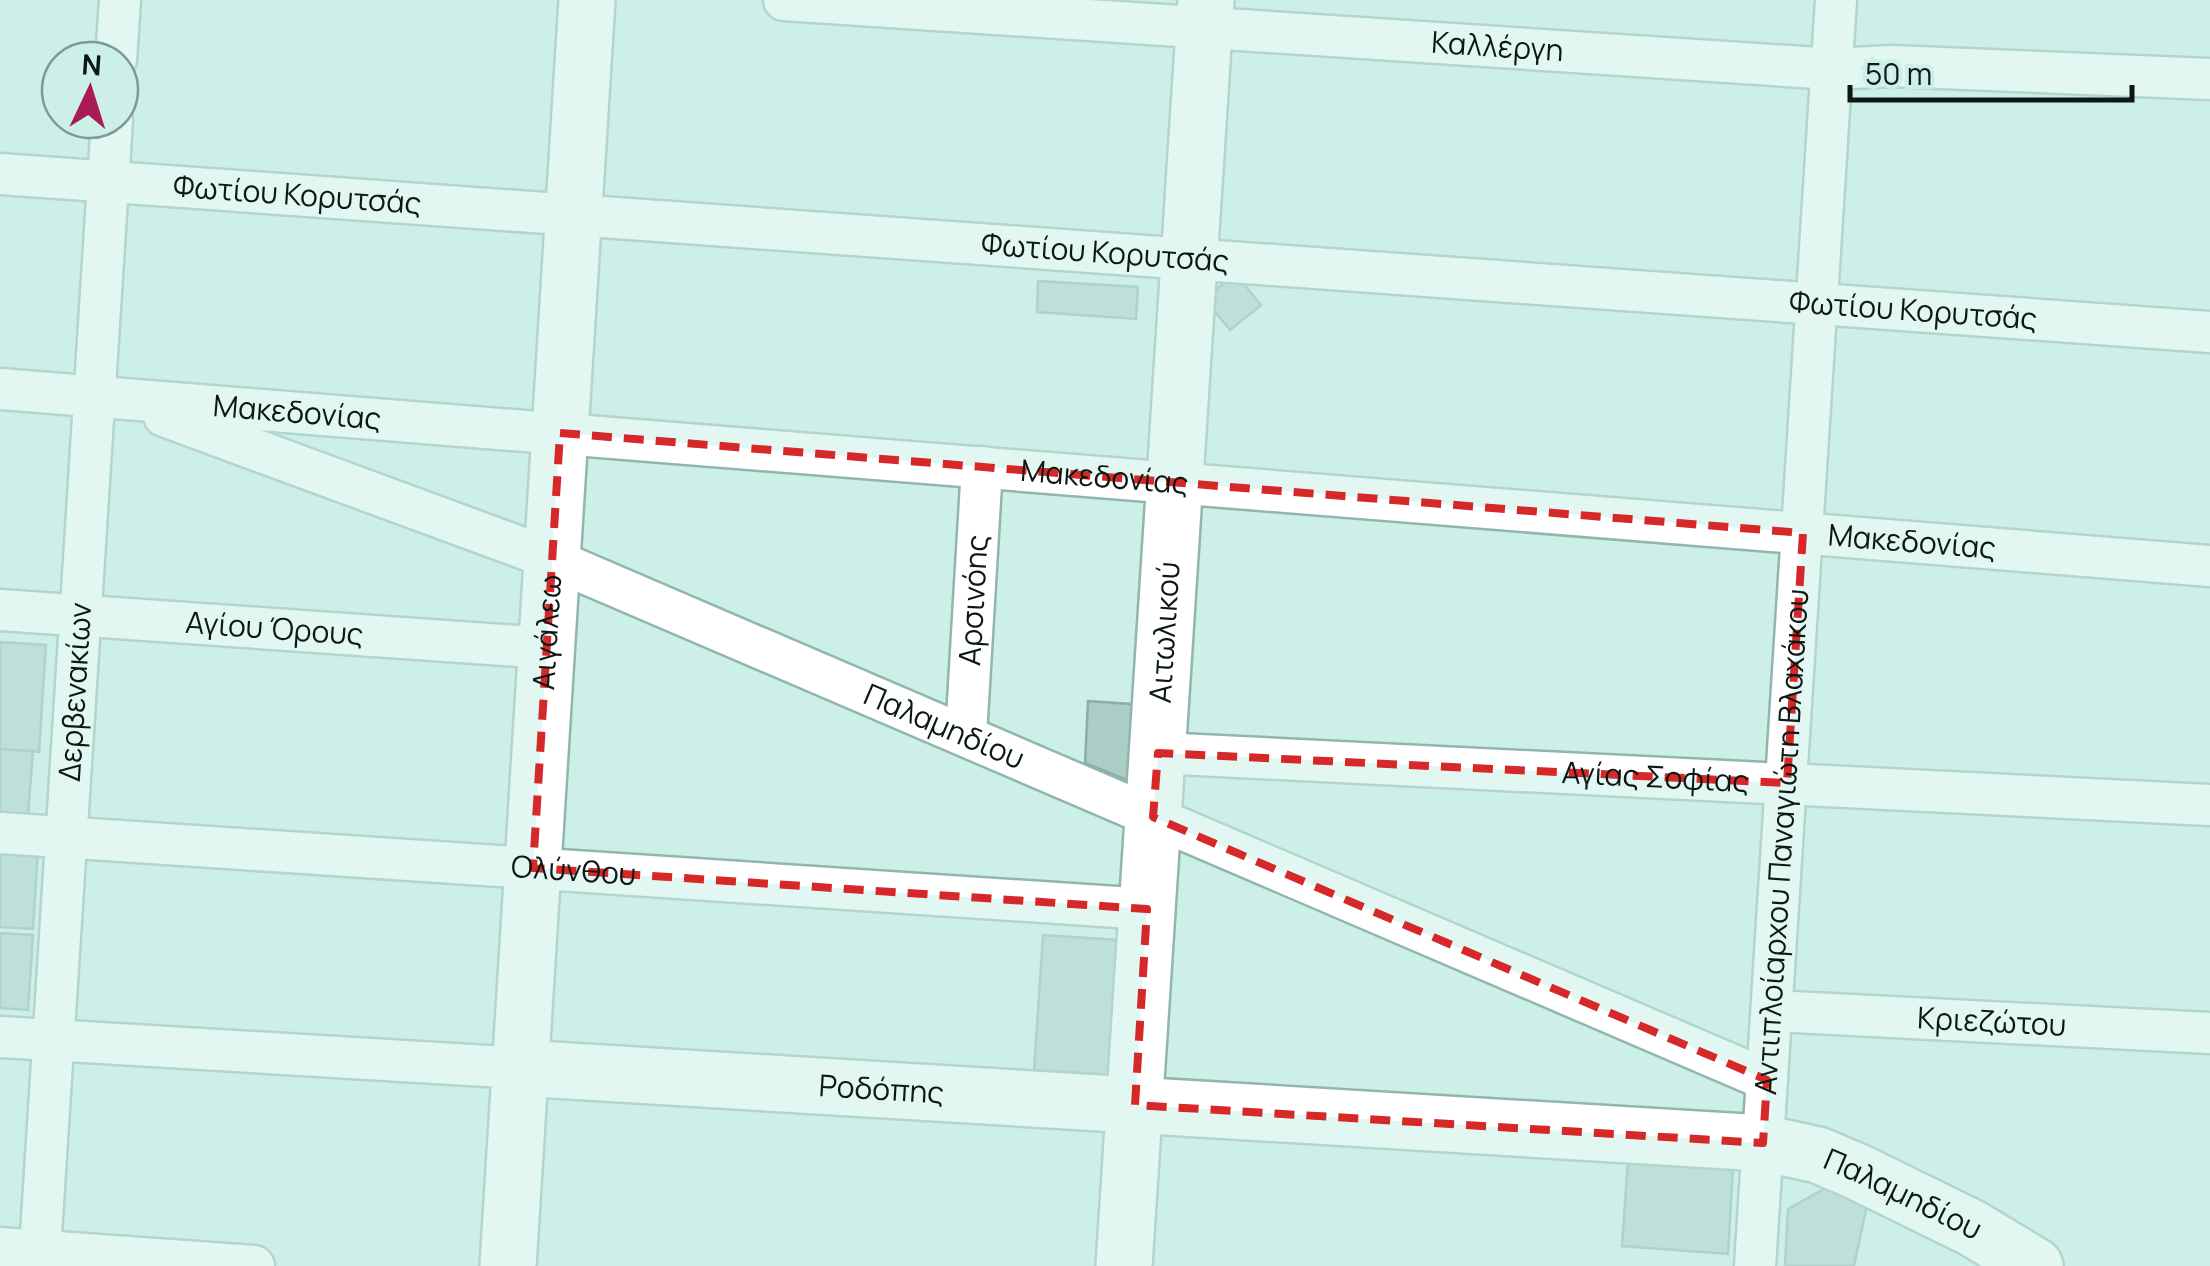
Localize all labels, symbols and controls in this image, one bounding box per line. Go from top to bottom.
street label: Καλλέργη [1430,21,1565,70]
north arrow [40,40,140,140]
scale bar [1850,40,2132,102]
text: N [80,44,103,84]
text: 50 m [1865,53,1932,94]
street label: Φωτίου Κορυτσάς [172,164,423,223]
street label: Φωτίου Κορυτσάς [980,222,1231,281]
street label: Φωτίου Κορυτσάς [1788,280,2039,339]
street label: Μακεδονίας [212,384,383,438]
street label: Μακεδονίας [1019,449,1190,503]
street label: Μακεδονίας [1826,513,1998,568]
street label: Αρσινόης [948,533,997,667]
street label: Αιτωλικού [1139,560,1189,704]
street label: Αιγάλεω [522,573,570,691]
street label: Αντιπλοίαρχου Παναγιώτη Βλαχάκου [1744,587,1817,1096]
street label: Δερβενακίων [48,601,100,783]
street label: Αγίου Όρους [184,601,365,654]
street label: Παλαμηδίου [858,673,1031,778]
street label: Αγίας Σοφίας [1561,751,1750,801]
street label: Ολύνθου [510,845,638,894]
street label: Κριεζώτου [1916,996,2067,1045]
street label: Ροδόπης [818,1064,945,1113]
street label: Παλαμηδίου [1818,1138,1989,1249]

